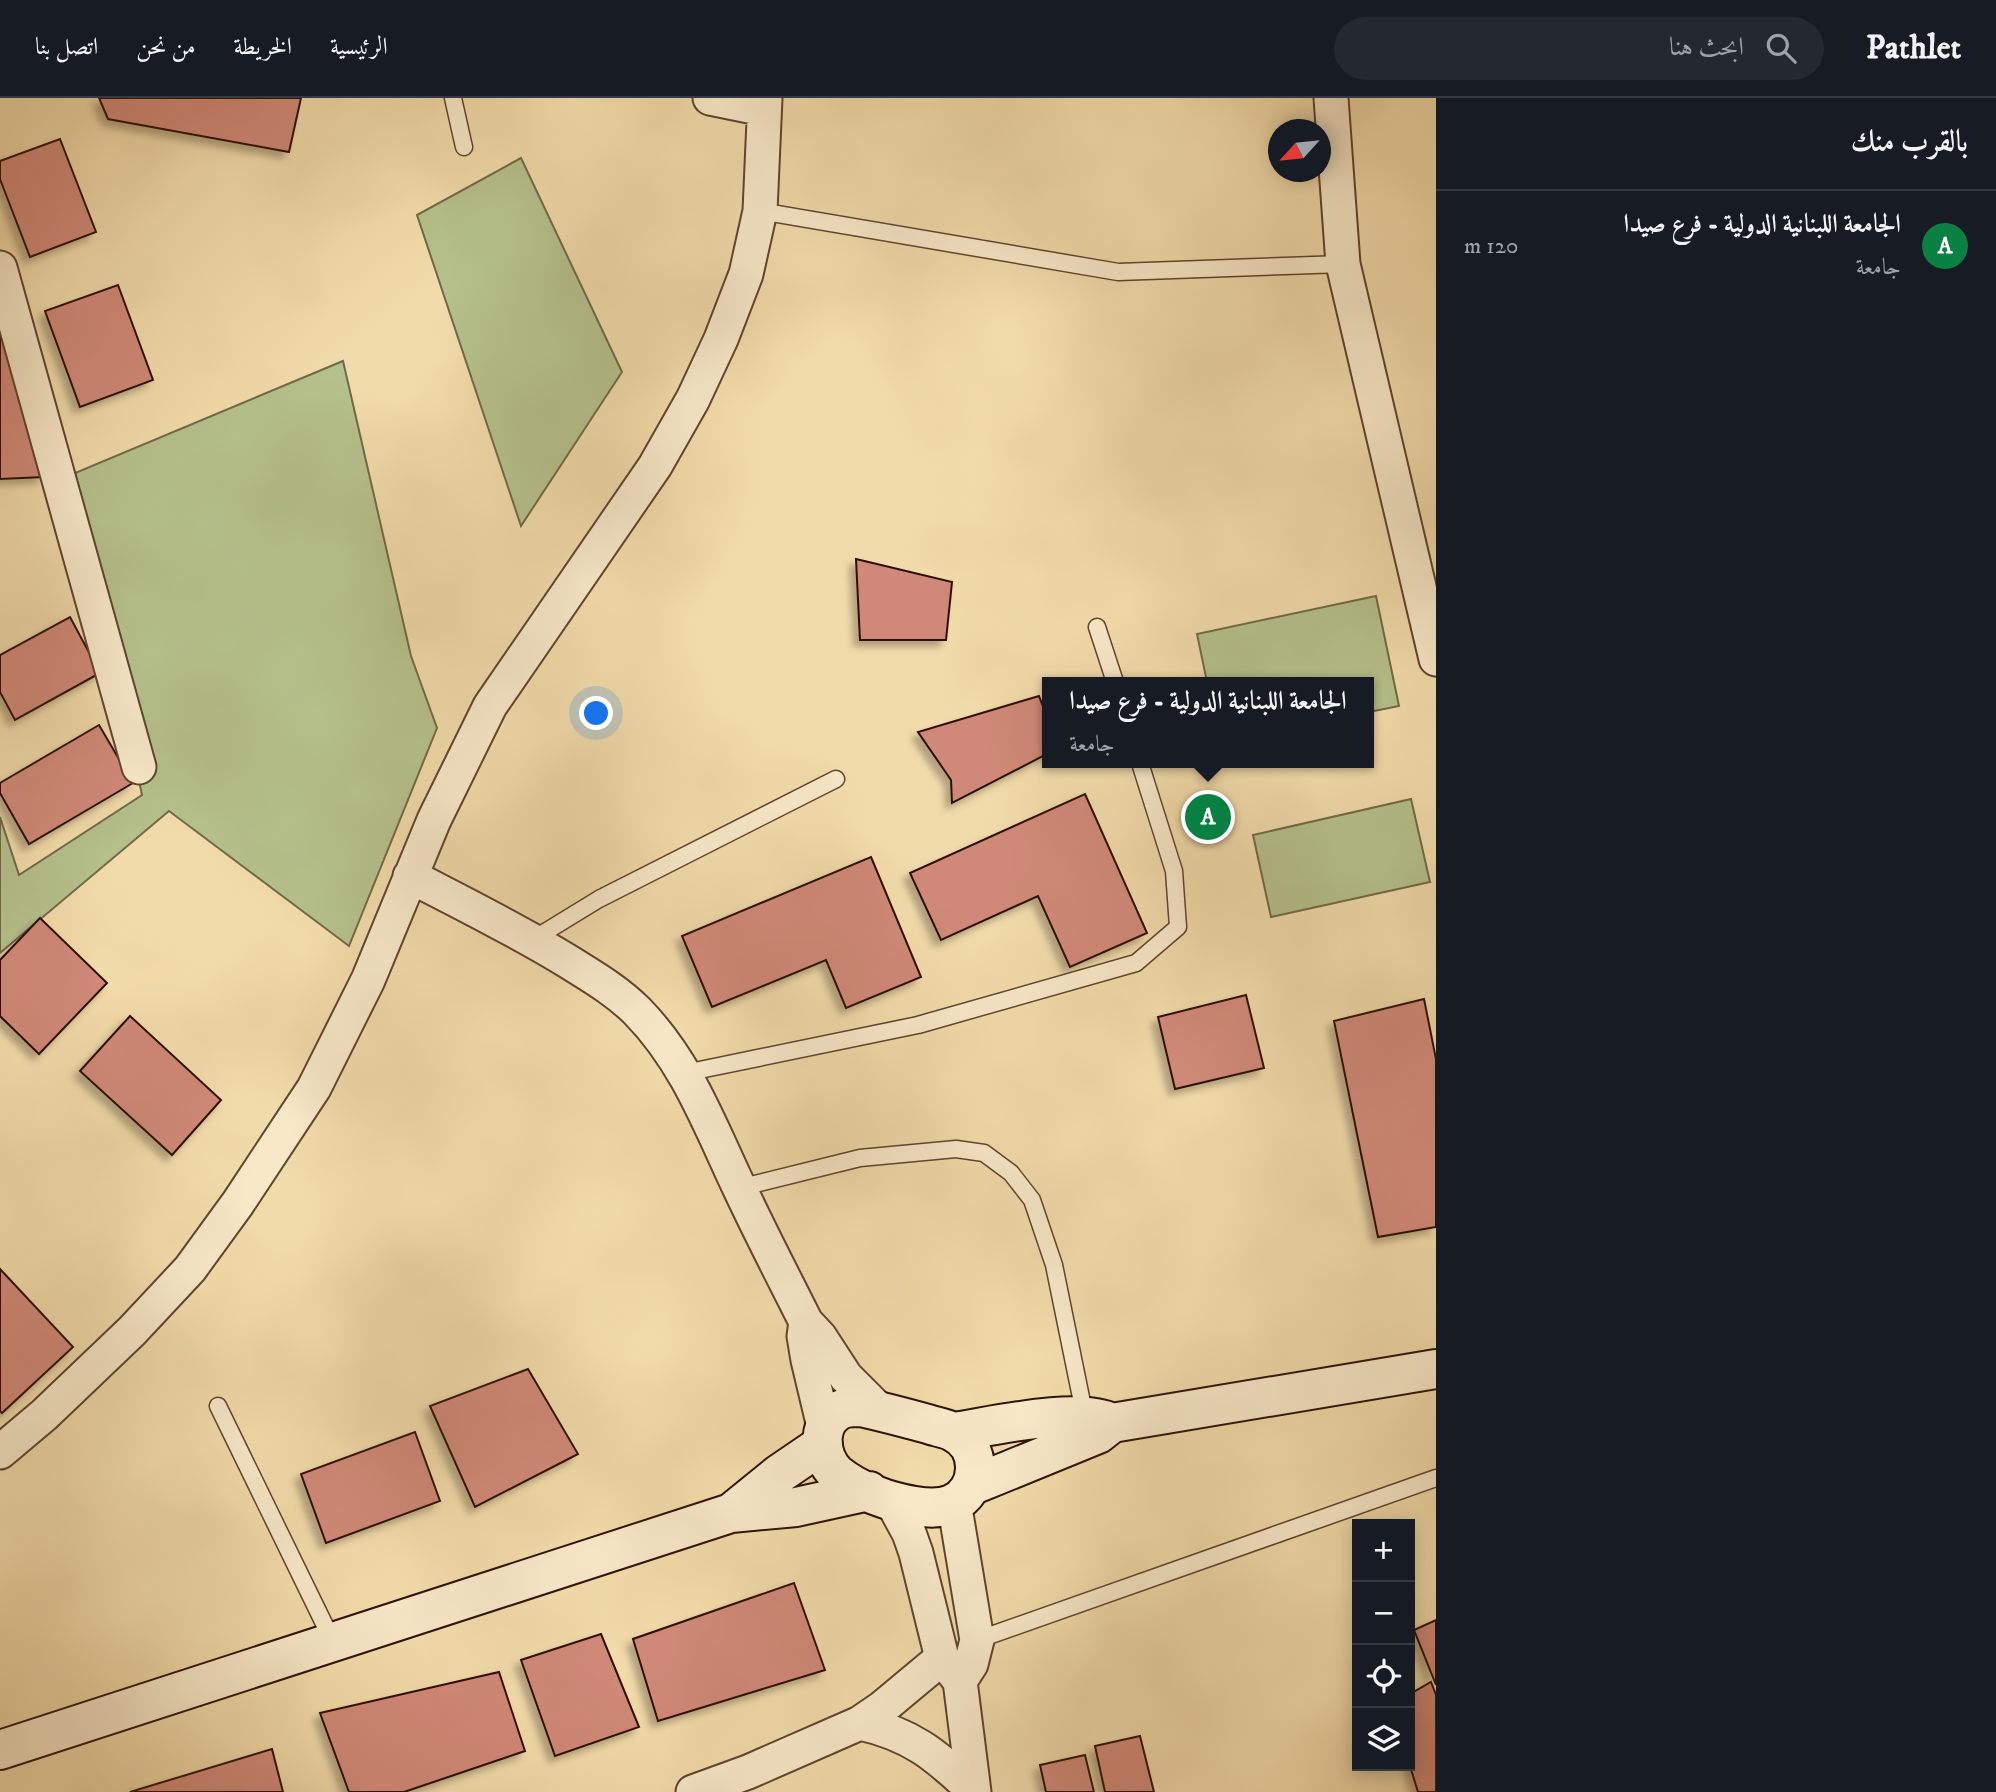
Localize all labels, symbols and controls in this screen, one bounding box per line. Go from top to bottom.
search box [1334,17,1824,80]
text: Pathlet [1866,28,1961,69]
icon: search [1762,29,1800,67]
text: ابحث هنا [1669,31,1744,64]
text: اتصل بنا [35,32,98,62]
text: من نحن [136,32,196,62]
text: الخريطة [234,32,292,62]
text: الرئيسية [330,32,388,62]
north arrow [1268,119,1331,182]
text: بالقرب منك [1851,124,1968,161]
text: الجامعة اللبنانية الدولية - فرع صيدا [1624,208,1901,241]
text: 120 m [1464,232,1518,261]
text: A [1938,232,1952,261]
text: جامعة [1856,253,1901,282]
popup [1042,677,1374,768]
text: الجامعة اللبنانية الدولية - فرع صيدا [1069,685,1347,718]
your location [579,696,613,730]
text: جامعة [1069,730,1115,759]
pin: A [1185,791,1231,843]
map controls [1352,1519,1415,1771]
button: + [1352,1519,1415,1582]
button: − [1352,1582,1415,1645]
button: locate [1352,1645,1415,1708]
button: layers [1352,1708,1415,1771]

